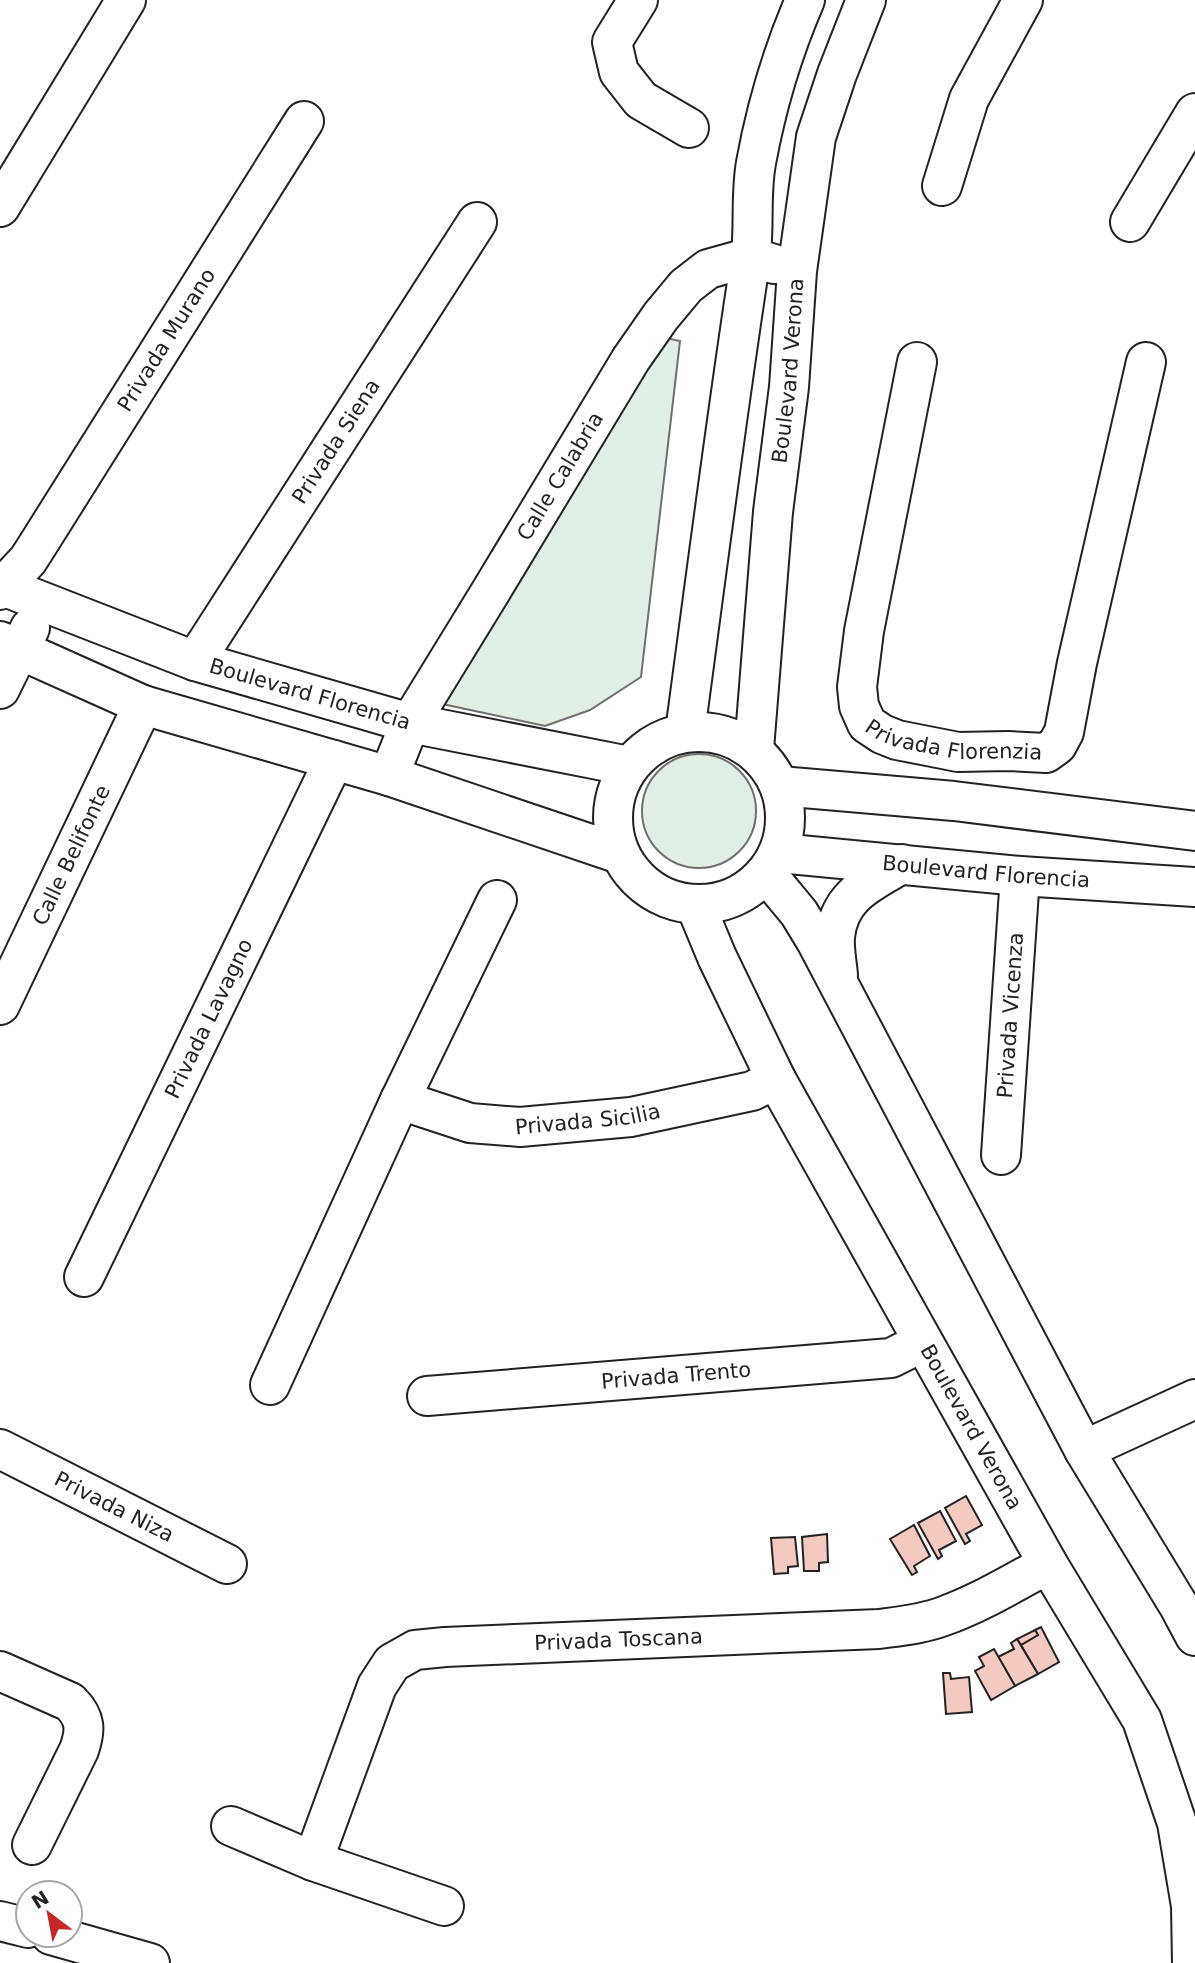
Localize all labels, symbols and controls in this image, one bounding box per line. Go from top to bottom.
street label: Privada Murano [113,264,220,416]
street label: Boulevard Verona [767,277,808,465]
street label: Privada Siena [287,375,385,508]
street label: Calle Calabria [512,408,608,545]
street label: Boulevard Florencia [207,654,413,735]
street label: Privada Florenzia [861,714,1043,765]
street label: Calle Belifonte [28,781,115,929]
street label: Boulevard Florencia [881,851,1091,892]
street label: Privada Vicenza [993,931,1028,1099]
street label: Privada Lavagno [160,935,258,1102]
street label: Privada Sicilia [514,1099,663,1139]
street label: Boulevard Verona [915,1340,1027,1514]
street label: Privada Trento [600,1358,752,1394]
street label: Privada Niza [51,1467,178,1547]
street label: Privada Toscana [534,1624,703,1655]
north arrow [14,1879,84,1949]
text: N [27,1886,53,1913]

